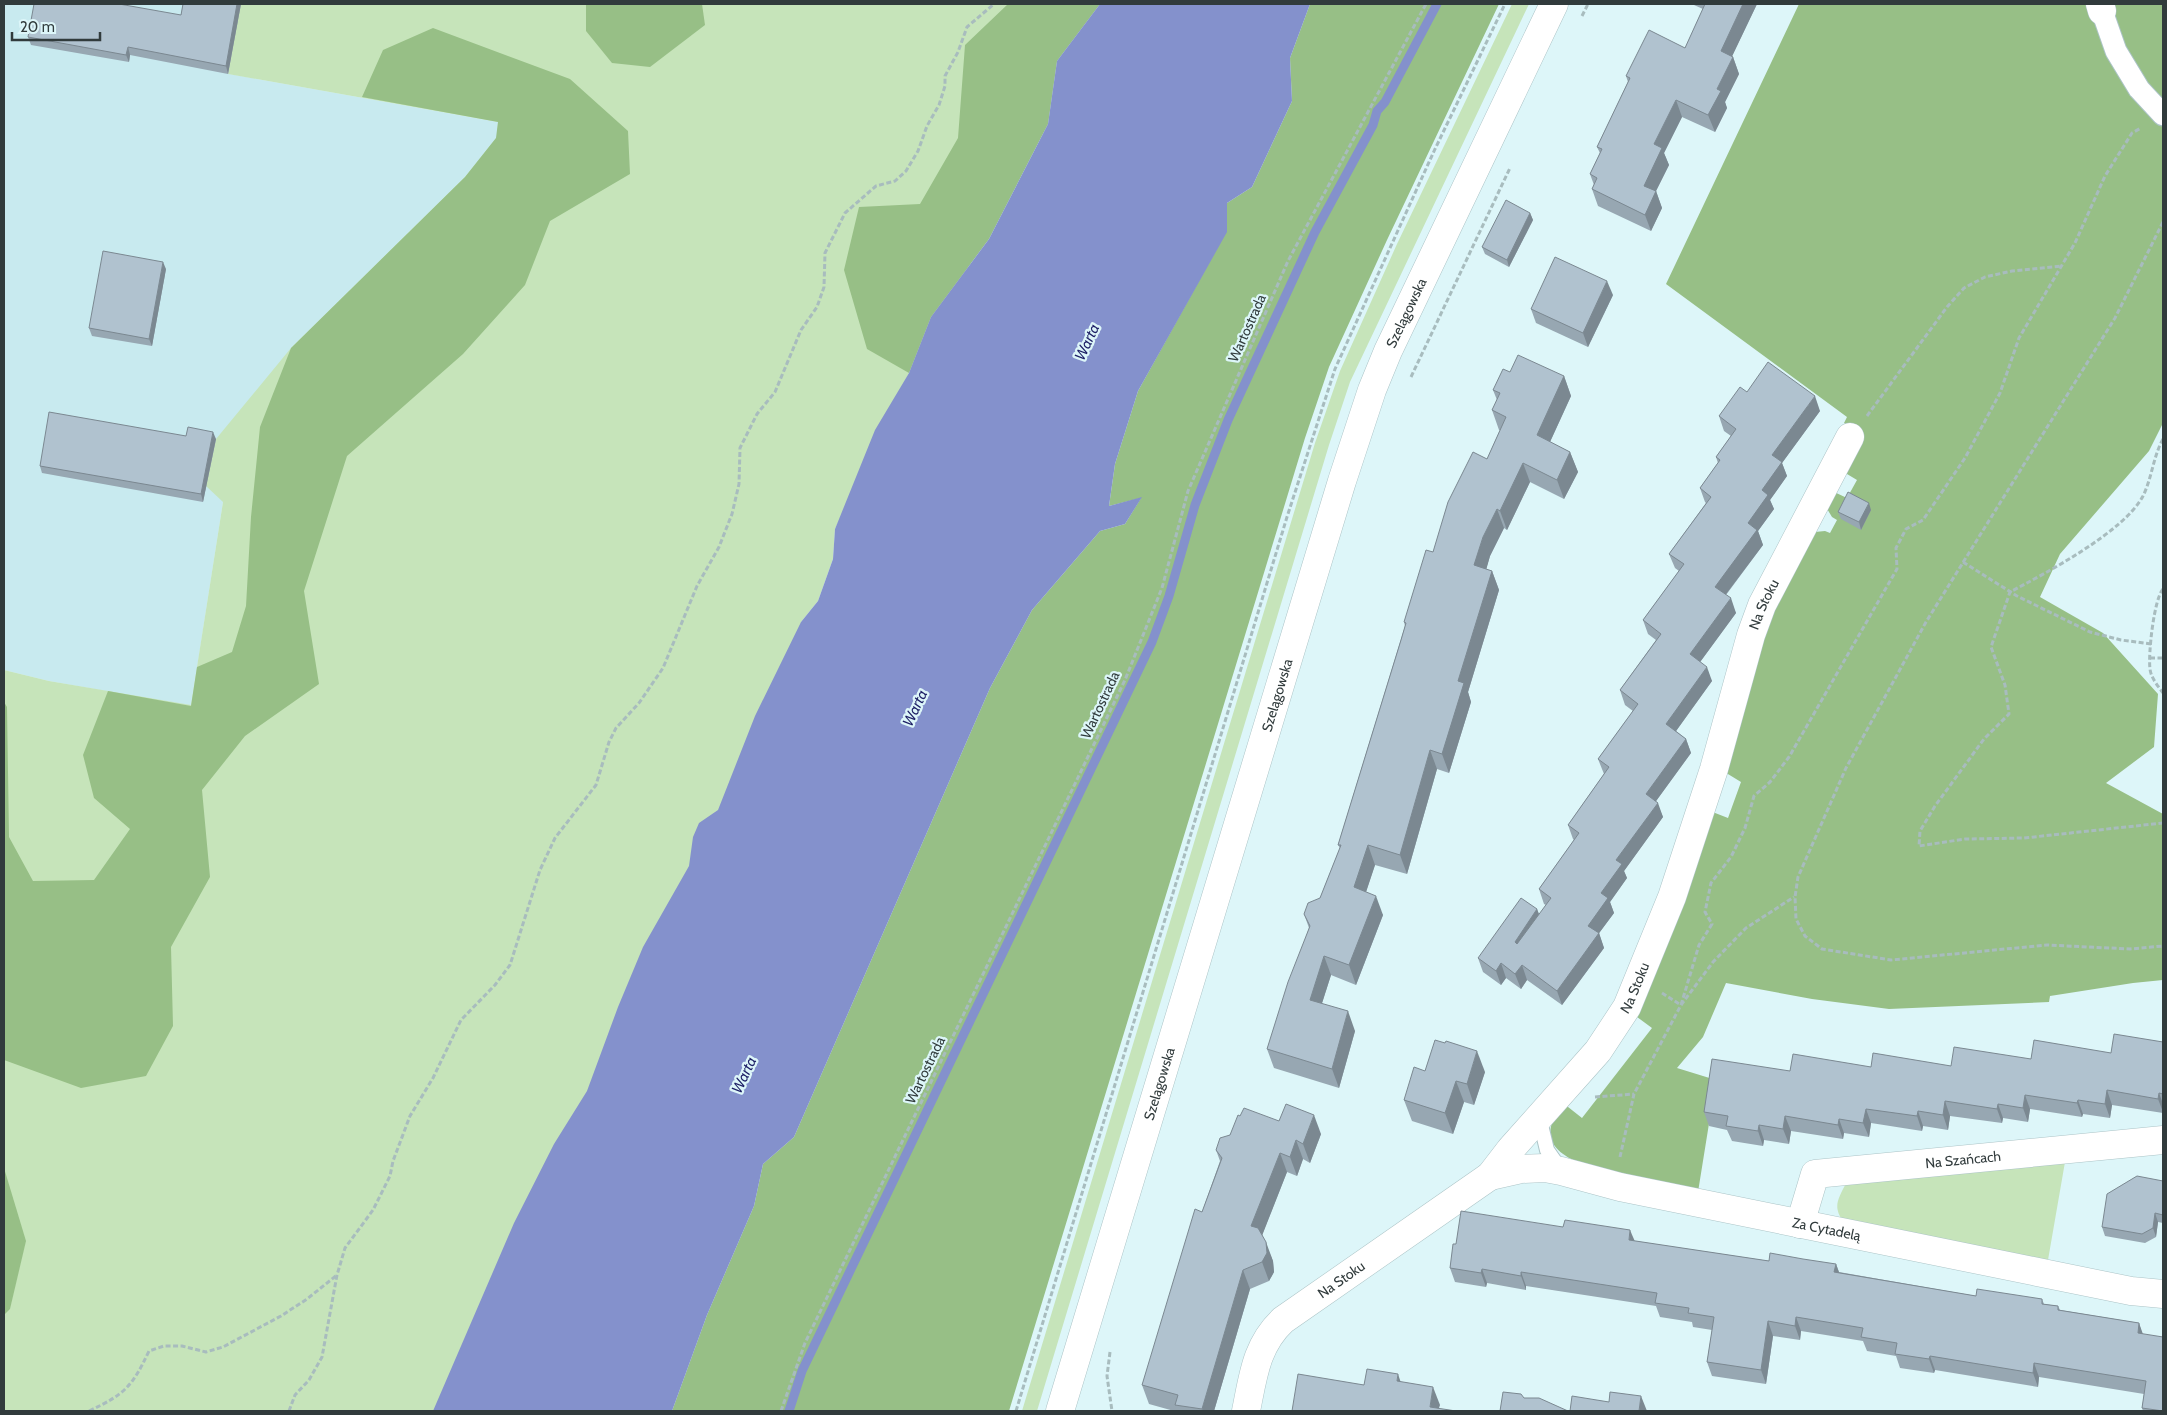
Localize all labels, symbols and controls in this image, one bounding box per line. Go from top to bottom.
scale bar [12,10,100,42]
text: 20 m [20,18,55,36]
street label: Szelągowska [1382,275,1431,351]
street label: Wartostrada [1224,291,1270,365]
water label: Warta [1071,321,1103,363]
street label: Na Stoku [1745,576,1783,632]
street label: Szelągowska [1258,656,1297,734]
street label: Wartostrada [1077,668,1124,742]
water label: Warta [899,687,931,729]
street label: Na Stoku [1616,960,1653,1017]
street label: Wartostrada [901,1033,949,1106]
street label: Szelągowska [1140,1045,1179,1122]
water label: Warta [728,1054,760,1096]
street label: Na Szańcach [1924,1147,2002,1172]
street label: Za Cytadelą [1791,1213,1863,1245]
street label: Na Stoku [1314,1257,1368,1302]

